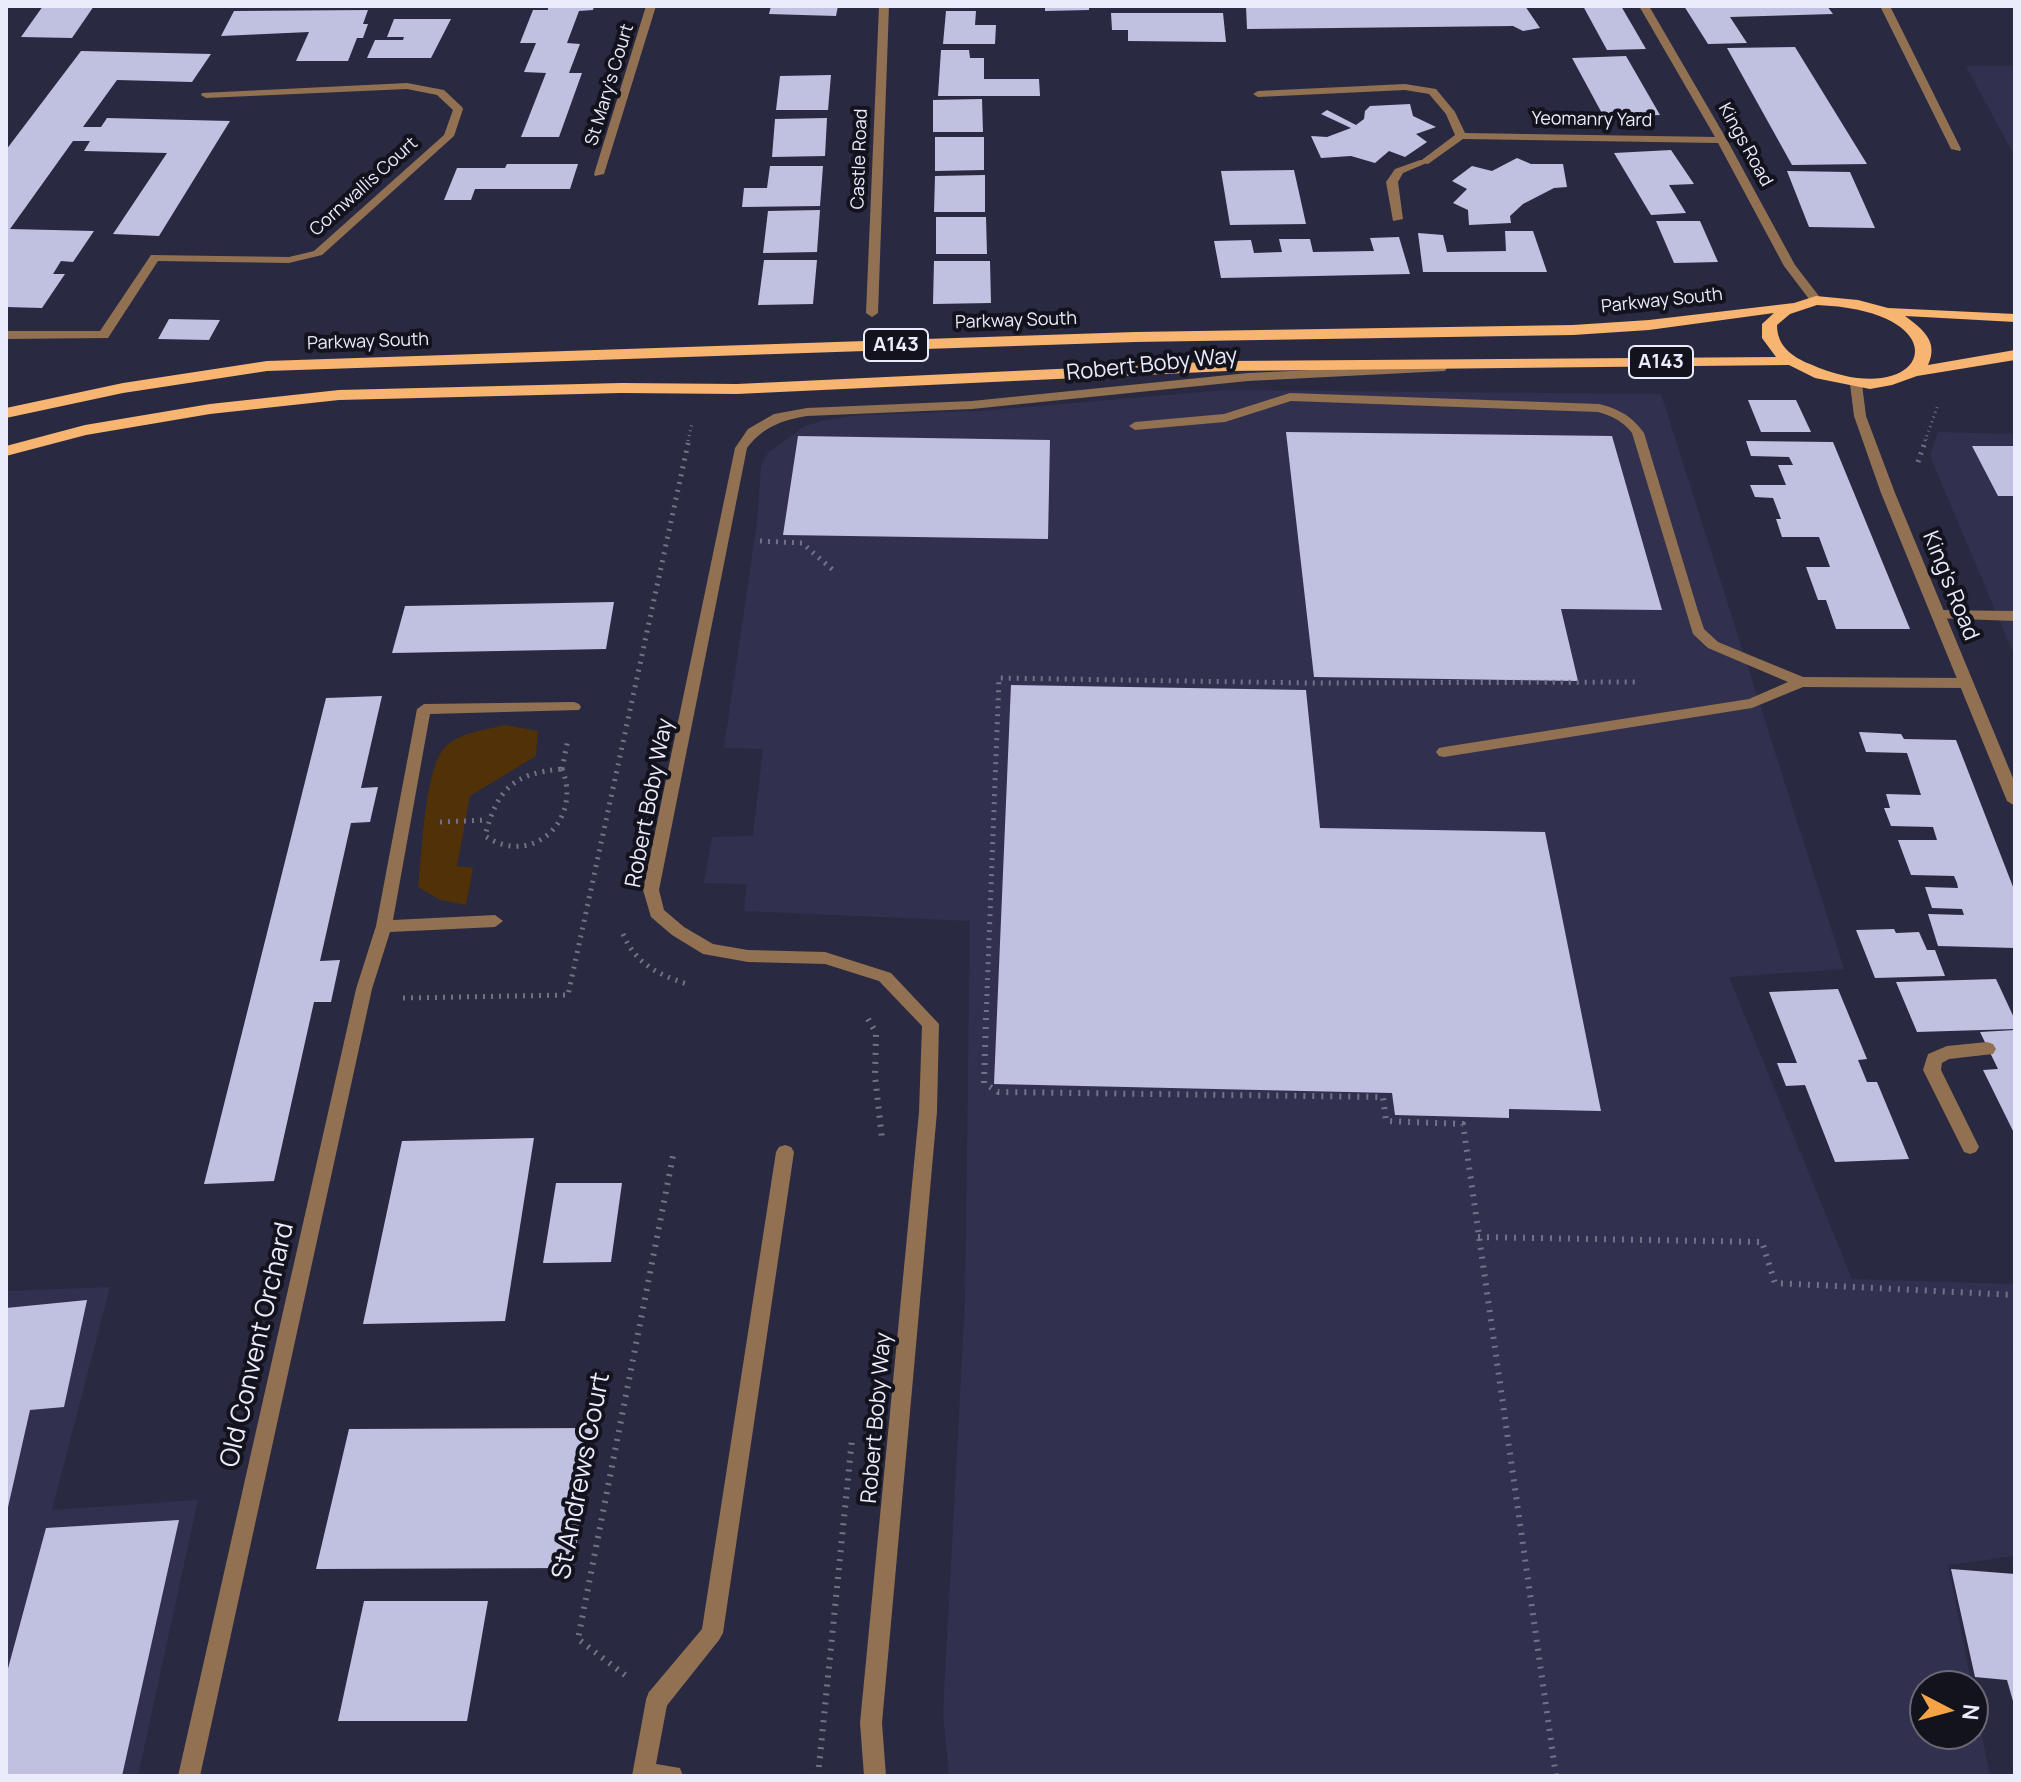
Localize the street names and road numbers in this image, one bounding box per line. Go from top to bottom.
street label: St Mary's Court [581,21,639,149]
street label: Kings Road [1713,100,1777,190]
street label: Castle Road [847,108,873,210]
street label: Yeomanry Yard [1531,108,1653,132]
street label: Cornwallis Court [306,133,422,241]
street label: Parkway South [1600,284,1724,318]
street label: Parkway South [955,308,1077,334]
street label: Parkway South [307,329,429,355]
road number: A143 [864,329,928,361]
street label: Robert Boby Way [1065,343,1239,387]
road number: A143 [1629,346,1693,378]
street label: King's Road [1916,528,1984,644]
street label: Robert Boby Way [621,716,679,890]
street label: Old Convent Orchard [215,1220,301,1470]
street label: Robert Boby Way [856,1331,898,1505]
street label: St Andrews Court [547,1370,617,1582]

